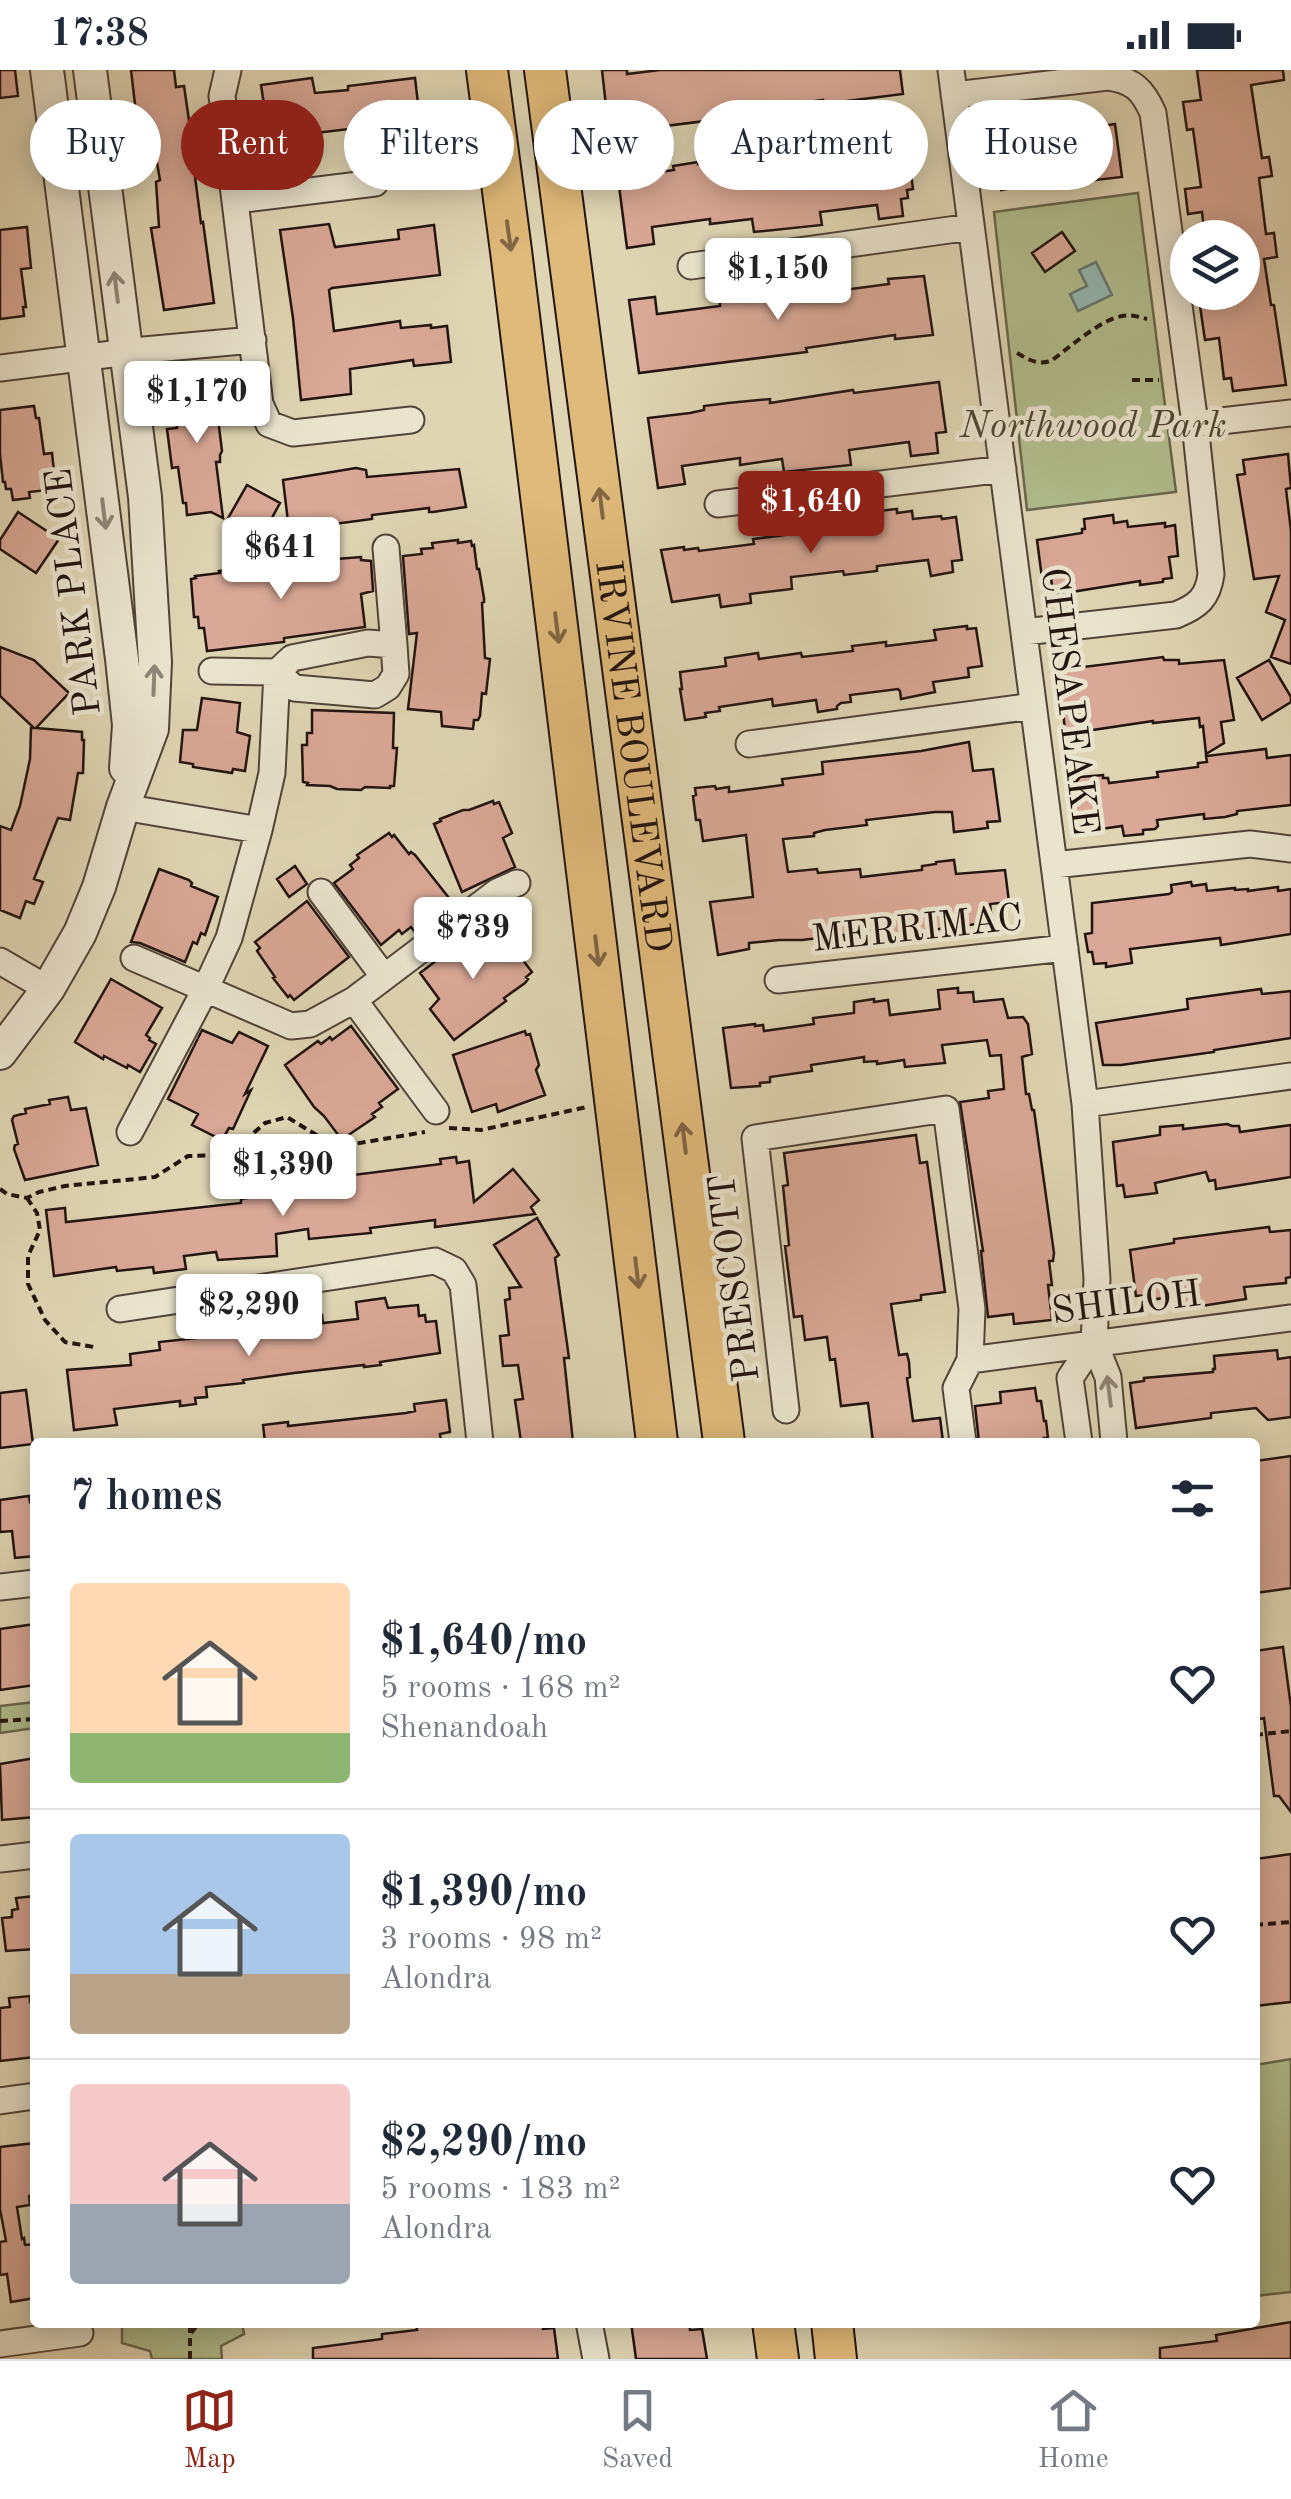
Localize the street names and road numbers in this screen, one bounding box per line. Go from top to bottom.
street label: PARK PLACE [41,466,109,717]
street label: IRVINE BOULEVARD [587,558,676,955]
street label: CHESAPEAKE [1033,565,1103,837]
street label: MERRIMAC [810,900,1025,960]
street label: PRESCOTT [704,1172,768,1384]
street label: SHILOH [1049,1276,1203,1332]

